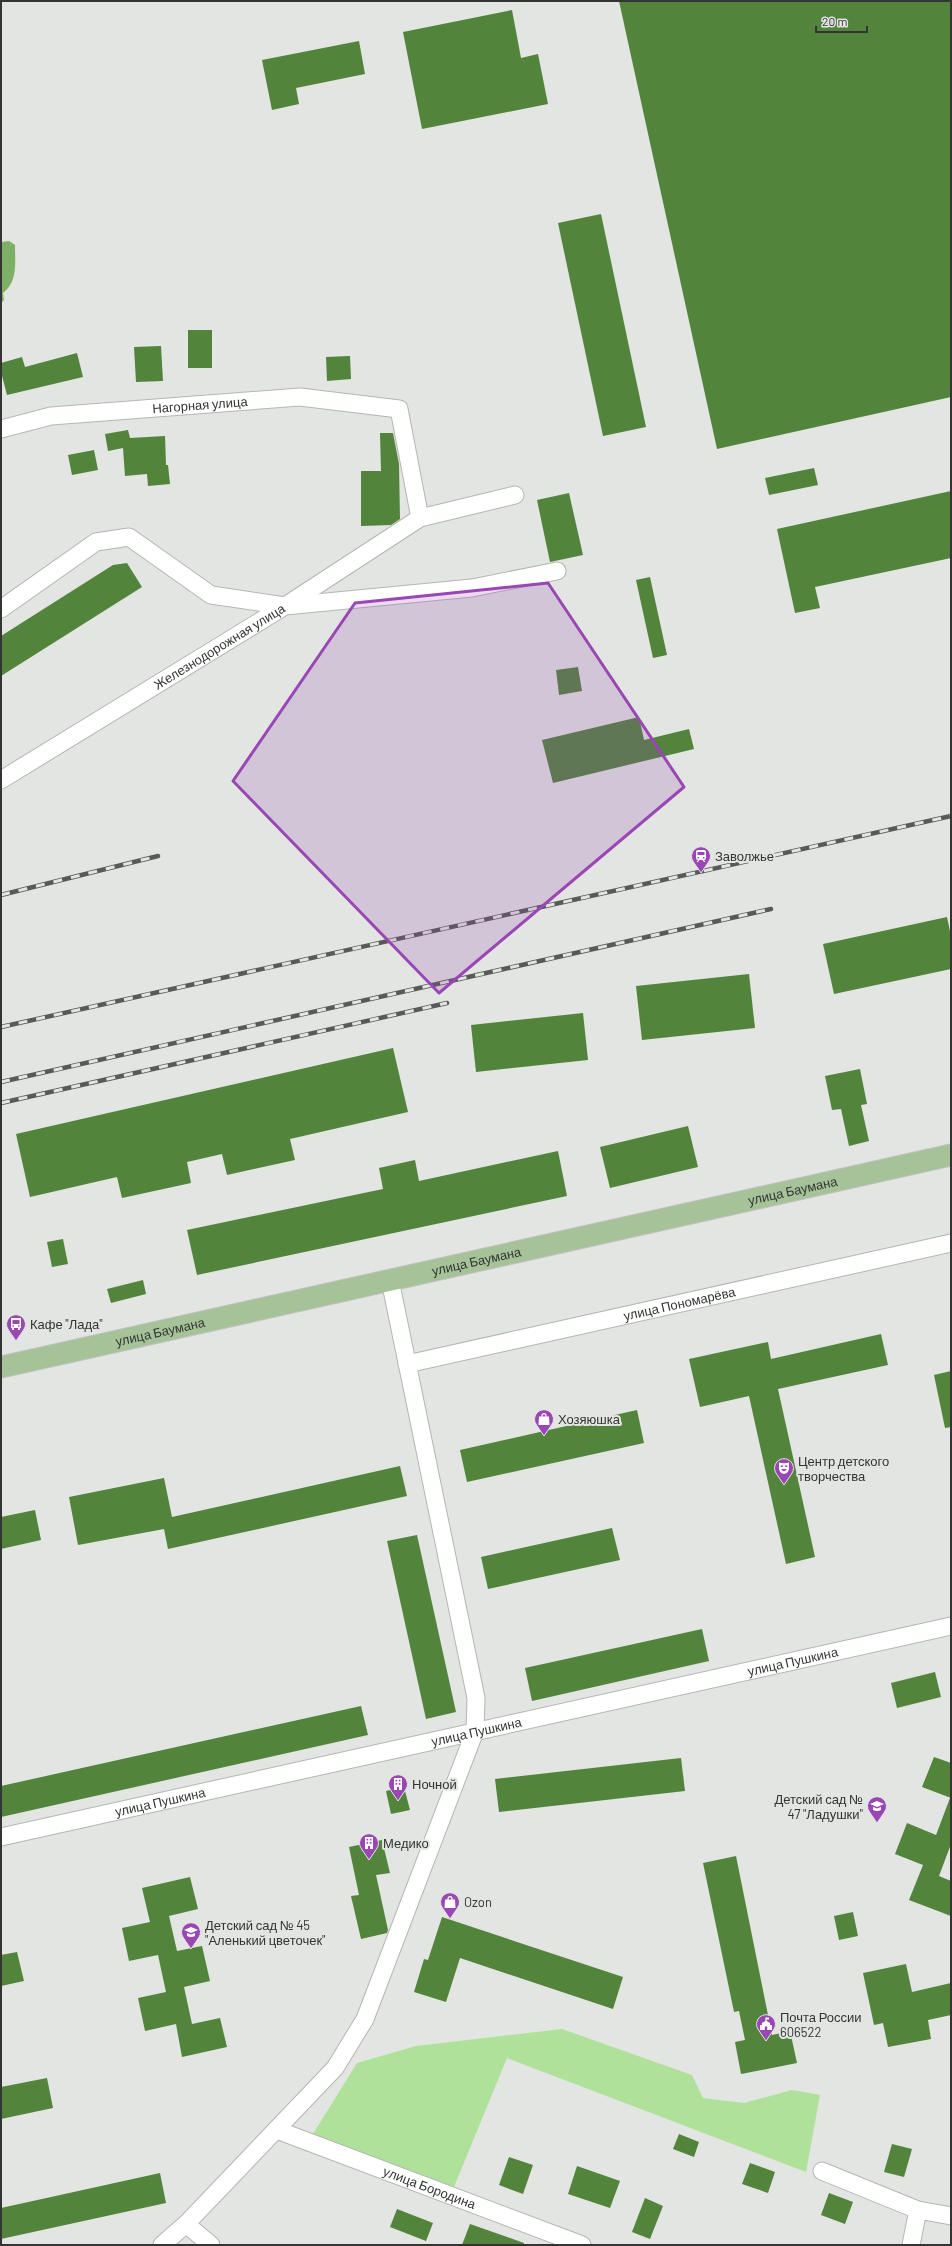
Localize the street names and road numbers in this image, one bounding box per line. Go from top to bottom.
street label: Нагорная улица [152,393,249,416]
street label: Железнодорожная улица [151,600,289,693]
street label: улица Баумана [746,1172,839,1208]
street label: улица Баумана [430,1243,523,1279]
street label: улица Пономарёва [622,1283,737,1324]
street label: улица Баумана [114,1314,207,1349]
street label: улица Пушкина [746,1643,840,1679]
street label: улица Пушкина [430,1713,524,1749]
street label: улица Пушкина [113,1784,208,1819]
street label: улица Бородина [381,2163,479,2212]

